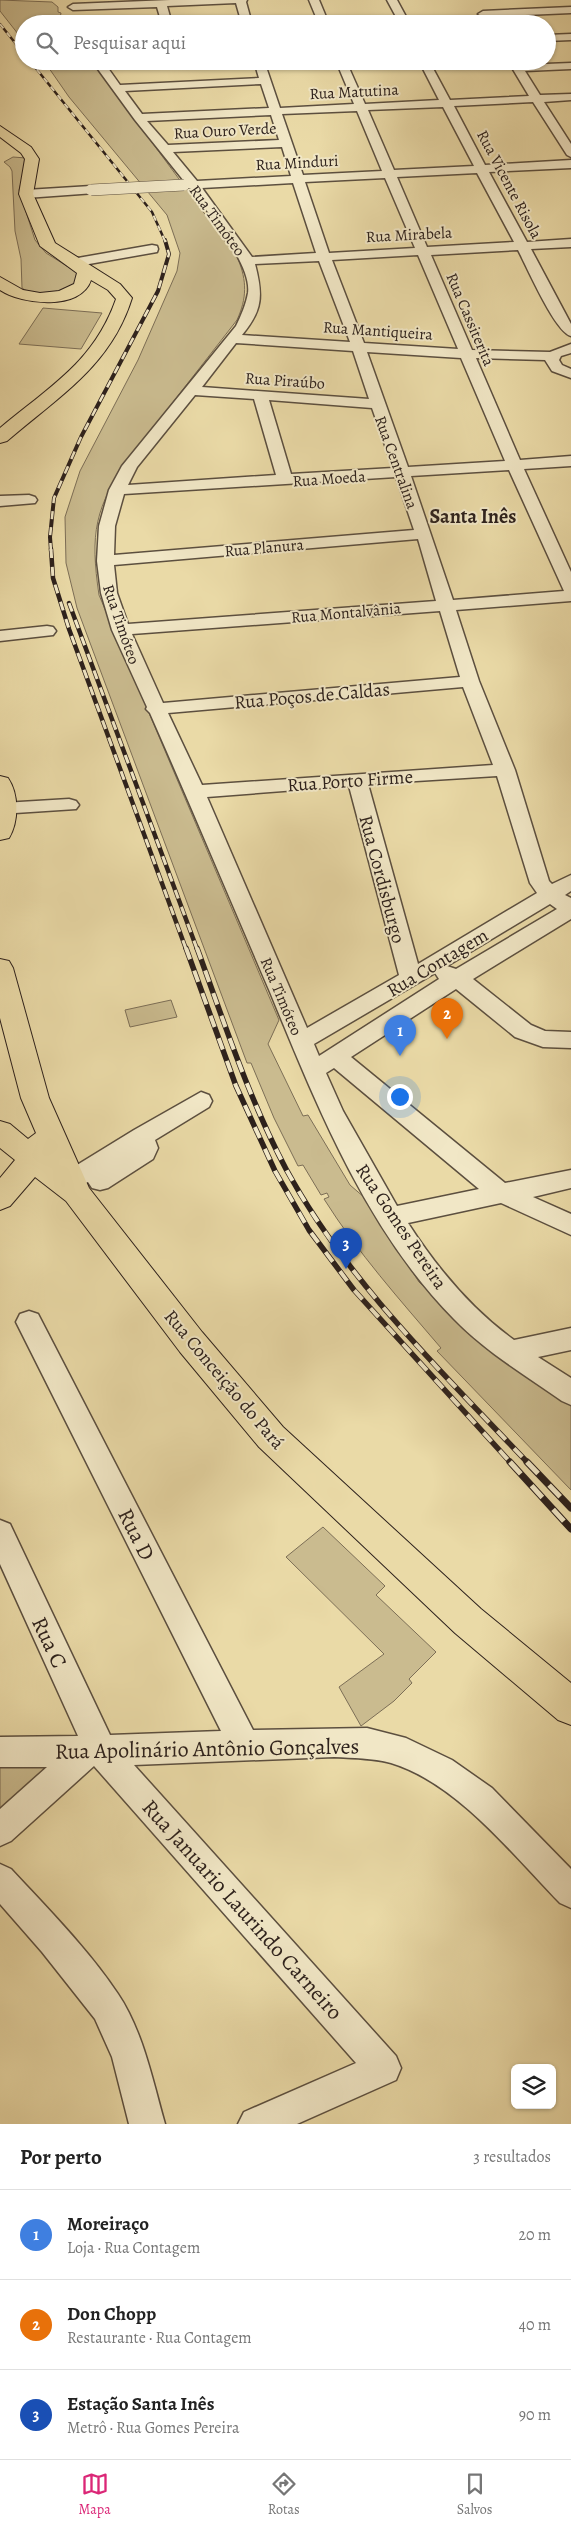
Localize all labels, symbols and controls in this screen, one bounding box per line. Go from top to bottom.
search box [15,15,556,70]
icon: search [33,29,61,57]
text: Pesquisar aqui [73,30,186,56]
street label: Rua Matutina [309,79,400,105]
street label: Rua Ouro Verde [173,117,277,145]
street label: Rua Vicente Risola [471,126,547,243]
street label: Rua Minduri [255,150,339,176]
street label: Rua Timóteo [184,181,251,261]
street label: Rua Mirabela [365,222,453,248]
street label: Rua Cassiterita [441,269,500,370]
street label: Rua Mantiqueira [322,316,434,346]
street label: Rua Piraúbo [244,367,326,395]
street label: Rua Centralina [369,413,423,512]
street label: Rua Moeda [292,465,367,493]
district label: Santa Inês [430,503,516,530]
street label: Rua Planura [223,534,305,562]
street label: Rua Timóteo [97,581,145,667]
street label: Rua Montalvânia [290,597,402,629]
street label: Rua Poços de Caldas [233,676,391,716]
street label: Rua Porto Firme [286,764,414,798]
street label: Rua Cordisburgo [352,812,412,946]
street label: Rua Contagem [382,922,493,1003]
street label: Rua Timóteo [255,954,307,1039]
pin: 2 [431,998,463,1039]
pin: 1 [384,1015,416,1056]
your location [387,1084,413,1110]
street label: Rua Gomes Pereira [349,1159,453,1295]
pin: 3 [330,1228,362,1269]
street label: Rua Conceição do Pará [158,1304,291,1455]
street label: Rua D [110,1503,162,1566]
street label: Rua C [24,1612,74,1673]
street label: Rua Apolinário Antônio Gonçalves [55,1731,359,1767]
street label: Rua Januario Laurindo Carneiro [135,1793,349,2026]
map controls [511,2064,556,2109]
button: layers [511,2064,556,2109]
text: Por perto [20,2143,102,2171]
text: 3 resultados [473,2146,551,2168]
text: Moreiraço [67,2211,149,2237]
text: 1 [33,2224,39,2246]
text: 20 m [518,2224,551,2246]
text: Loja · Rua Contagem [67,2237,200,2259]
text: Don Chopp [67,2301,156,2327]
text: 2 [32,2314,40,2336]
text: 40 m [519,2314,551,2336]
text: Restaurante · Rua Contagem [67,2327,252,2349]
text: Estação Santa Inês [67,2391,214,2417]
text: 3 [33,2404,39,2426]
text: 90 m [519,2404,551,2426]
text: Metrô · Rua Gomes Pereira [67,2417,239,2439]
tab: Mapa [79,2470,111,2519]
tab: Rotas [268,2470,300,2519]
tab: Salvos [457,2470,492,2519]

